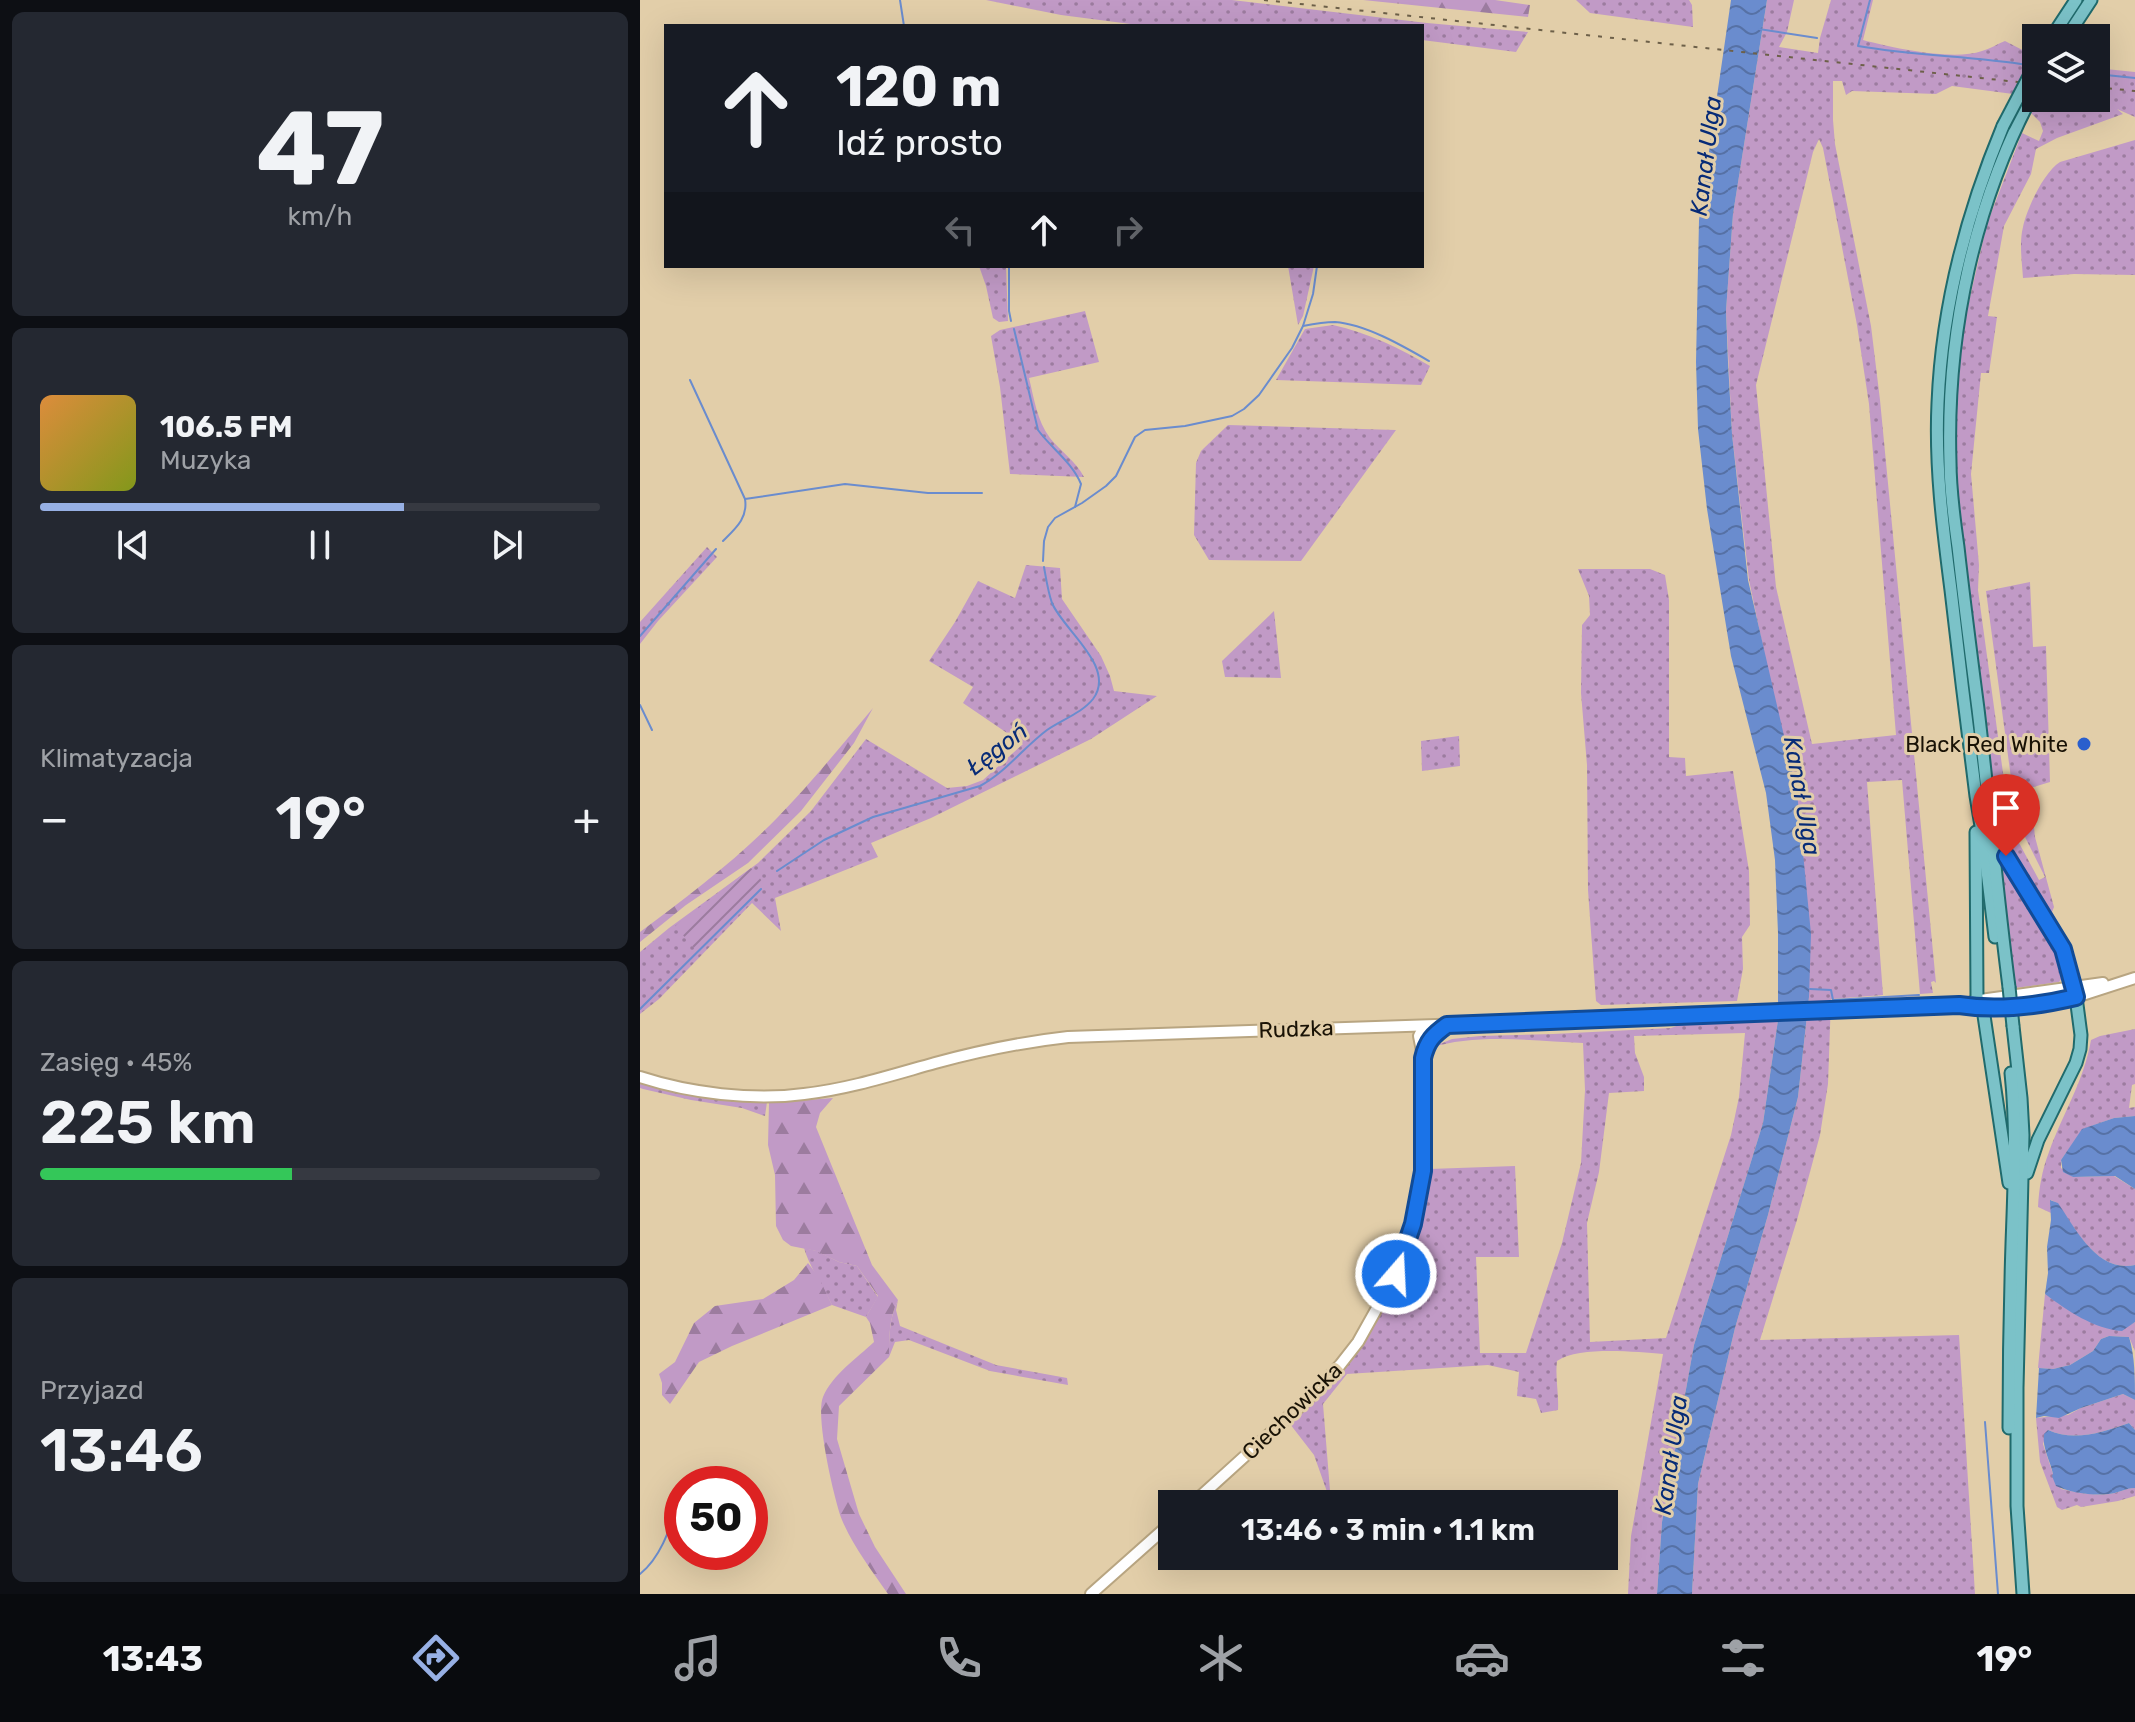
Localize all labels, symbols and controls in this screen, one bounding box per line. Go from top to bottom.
map controls [2022,24,2110,112]
button: layers [2022,24,2110,112]
text: 120 m [836,54,1002,120]
icon: ahead [704,56,808,160]
text: 47 [256,87,384,210]
water label: Kanał Ulga [1685,95,1727,217]
text: Idź prosto [836,121,1003,164]
text: km/h [288,201,352,232]
icon: left [938,208,982,252]
icon: ahead [1022,208,1066,252]
icon: right [1106,208,1150,252]
text: 106.5 FM [160,409,293,445]
text: Muzyka [160,445,251,476]
icon: previous [111,523,155,567]
icon: pause [298,523,342,567]
icon: next [485,523,529,567]
water label: Łęgoń [961,717,1033,781]
place label: Black Red White [1905,731,2068,758]
water label: Kanał Ulga [1778,734,1826,858]
marker: Black Red White [2075,735,2093,753]
text: Klimatyzacja [40,743,193,774]
pin [1972,774,2040,856]
text: 19° [275,783,366,854]
icon: arrive [1984,786,2028,830]
text: − [40,793,69,845]
text: + [573,793,600,845]
street label: Rudzka [1258,1014,1334,1044]
text: Zasięg · 45% [40,1047,192,1078]
text: 225 km [40,1087,256,1158]
position arrow [1354,1232,1438,1316]
street label: Ciechowicka [1236,1357,1348,1465]
text: Przyjazd [40,1375,144,1406]
water label: Kanał Ulga [1649,1393,1693,1517]
text: 13:46 [40,1415,203,1486]
speed limit sign: 50 [664,1466,768,1570]
text: 13:46 · 3 min · 1.1 km [1241,1512,1535,1548]
icon: directions [408,1630,464,1686]
icon: music [670,1630,726,1686]
icon: phone [931,1630,987,1686]
icon: climate [1193,1630,1249,1686]
icon: car [1454,1630,1510,1686]
icon: filters [1715,1630,1771,1686]
text: 13:43 [103,1637,203,1680]
text: 19° [1977,1637,2032,1680]

